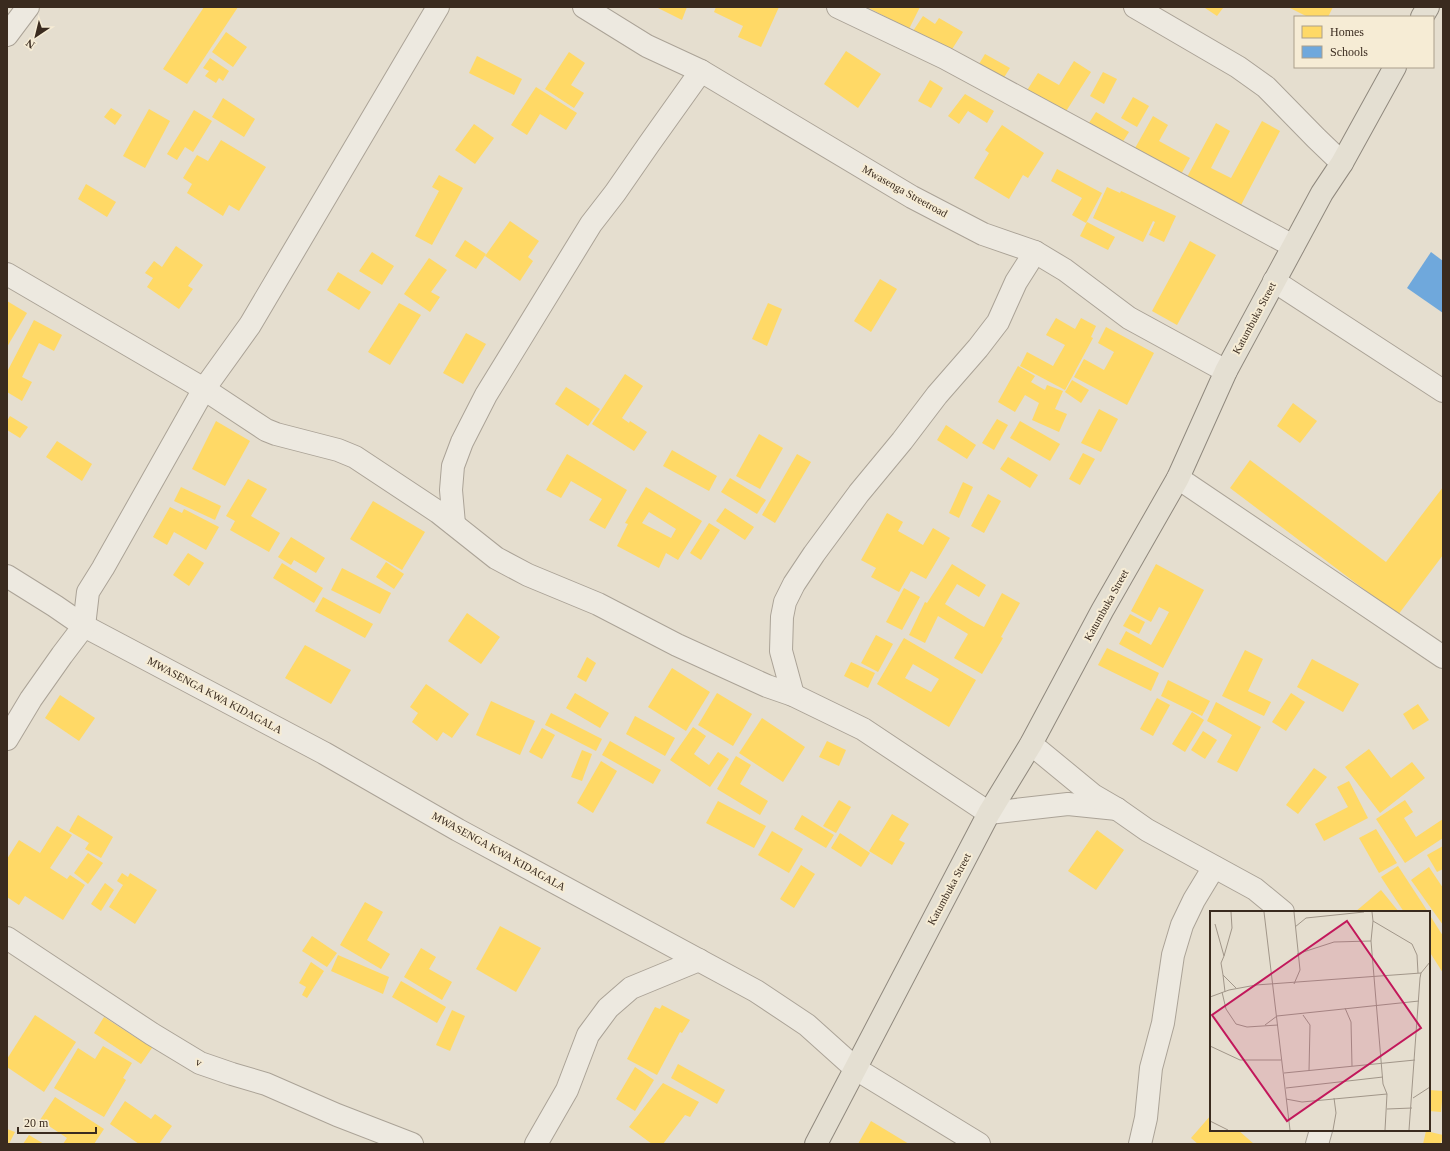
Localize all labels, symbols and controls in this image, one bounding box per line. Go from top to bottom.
north arrow [16,16,56,56]
legend [1294,16,1434,68]
text: Homes [1330,25,1364,39]
text: N [24,37,37,51]
text: Schools [1330,45,1368,59]
street label: Mwasenga Streetroad [860,163,950,220]
street label: Katumbuka Street [1230,280,1278,356]
street label: Katumbuka Street [1081,567,1131,643]
street label: MWASENGA KWA KIDAGALA [146,654,284,736]
street label: MWASENGA KWA KIDAGALA [430,809,568,893]
street label: Katumbuka Street [925,851,973,927]
inset map [1210,911,1430,1131]
street label: v [194,1055,205,1069]
scale bar [18,1109,96,1135]
text: 20 m [24,1116,49,1130]

